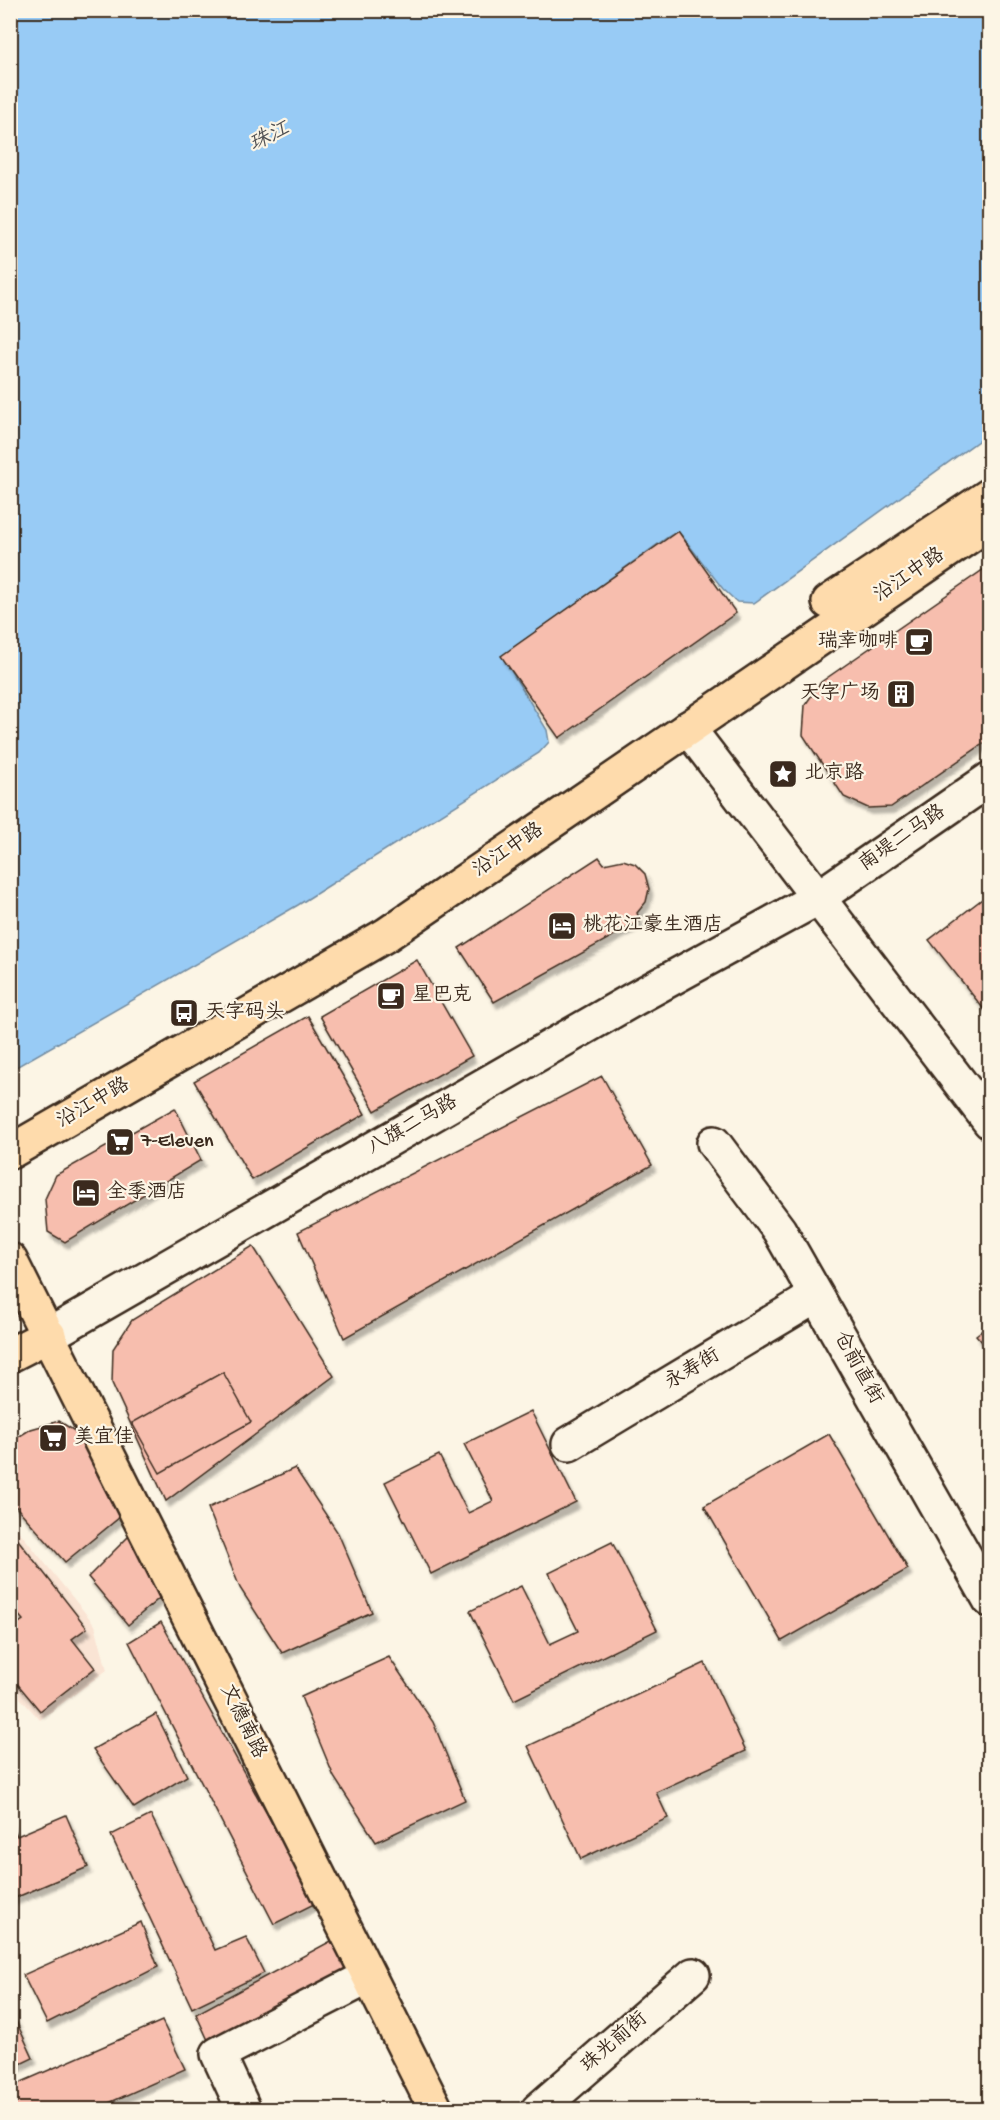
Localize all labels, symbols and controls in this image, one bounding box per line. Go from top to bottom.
water label: 珠江 [245,115,295,158]
street label: 沿江中路 [869,542,950,608]
cafe icon: 瑞幸咖啡 [903,626,935,658]
place label: 瑞幸咖啡 [818,629,898,654]
building icon: 天字广场 [885,678,917,710]
place label: 天字广场 [800,681,880,706]
place icon: 北京路 [767,758,799,790]
place label: 北京路 [804,761,865,786]
street label: 南堤二马路 [854,799,951,877]
street label: 沿江中路 [468,817,549,883]
hotel icon: 桃花江豪生酒店 [546,910,578,942]
place label: 桃花江豪生酒店 [583,913,723,938]
cafe icon: 星巴克 [375,980,407,1012]
place label: 星巴克 [412,983,472,1008]
bus stop icon: 天字码头 [168,997,200,1029]
place label: 天字码头 [205,1000,285,1025]
street label: 沿江中路 [53,1072,135,1134]
street label: 八旗二马路 [363,1089,463,1161]
supermarket icon: 7-Eleven [104,1126,136,1158]
place label: 7-Eleven [140,1131,214,1154]
hotel icon: 全季酒店 [70,1177,102,1209]
place label: 全季酒店 [107,1180,187,1205]
street label: 仓前直街 [828,1326,888,1409]
street label: 永寿街 [660,1343,725,1395]
supermarket icon: 美宜佳 [37,1422,69,1454]
place label: 美宜佳 [74,1425,134,1450]
street label: 文德南路 [214,1680,272,1764]
street label: 珠光前街 [576,2007,653,2078]

